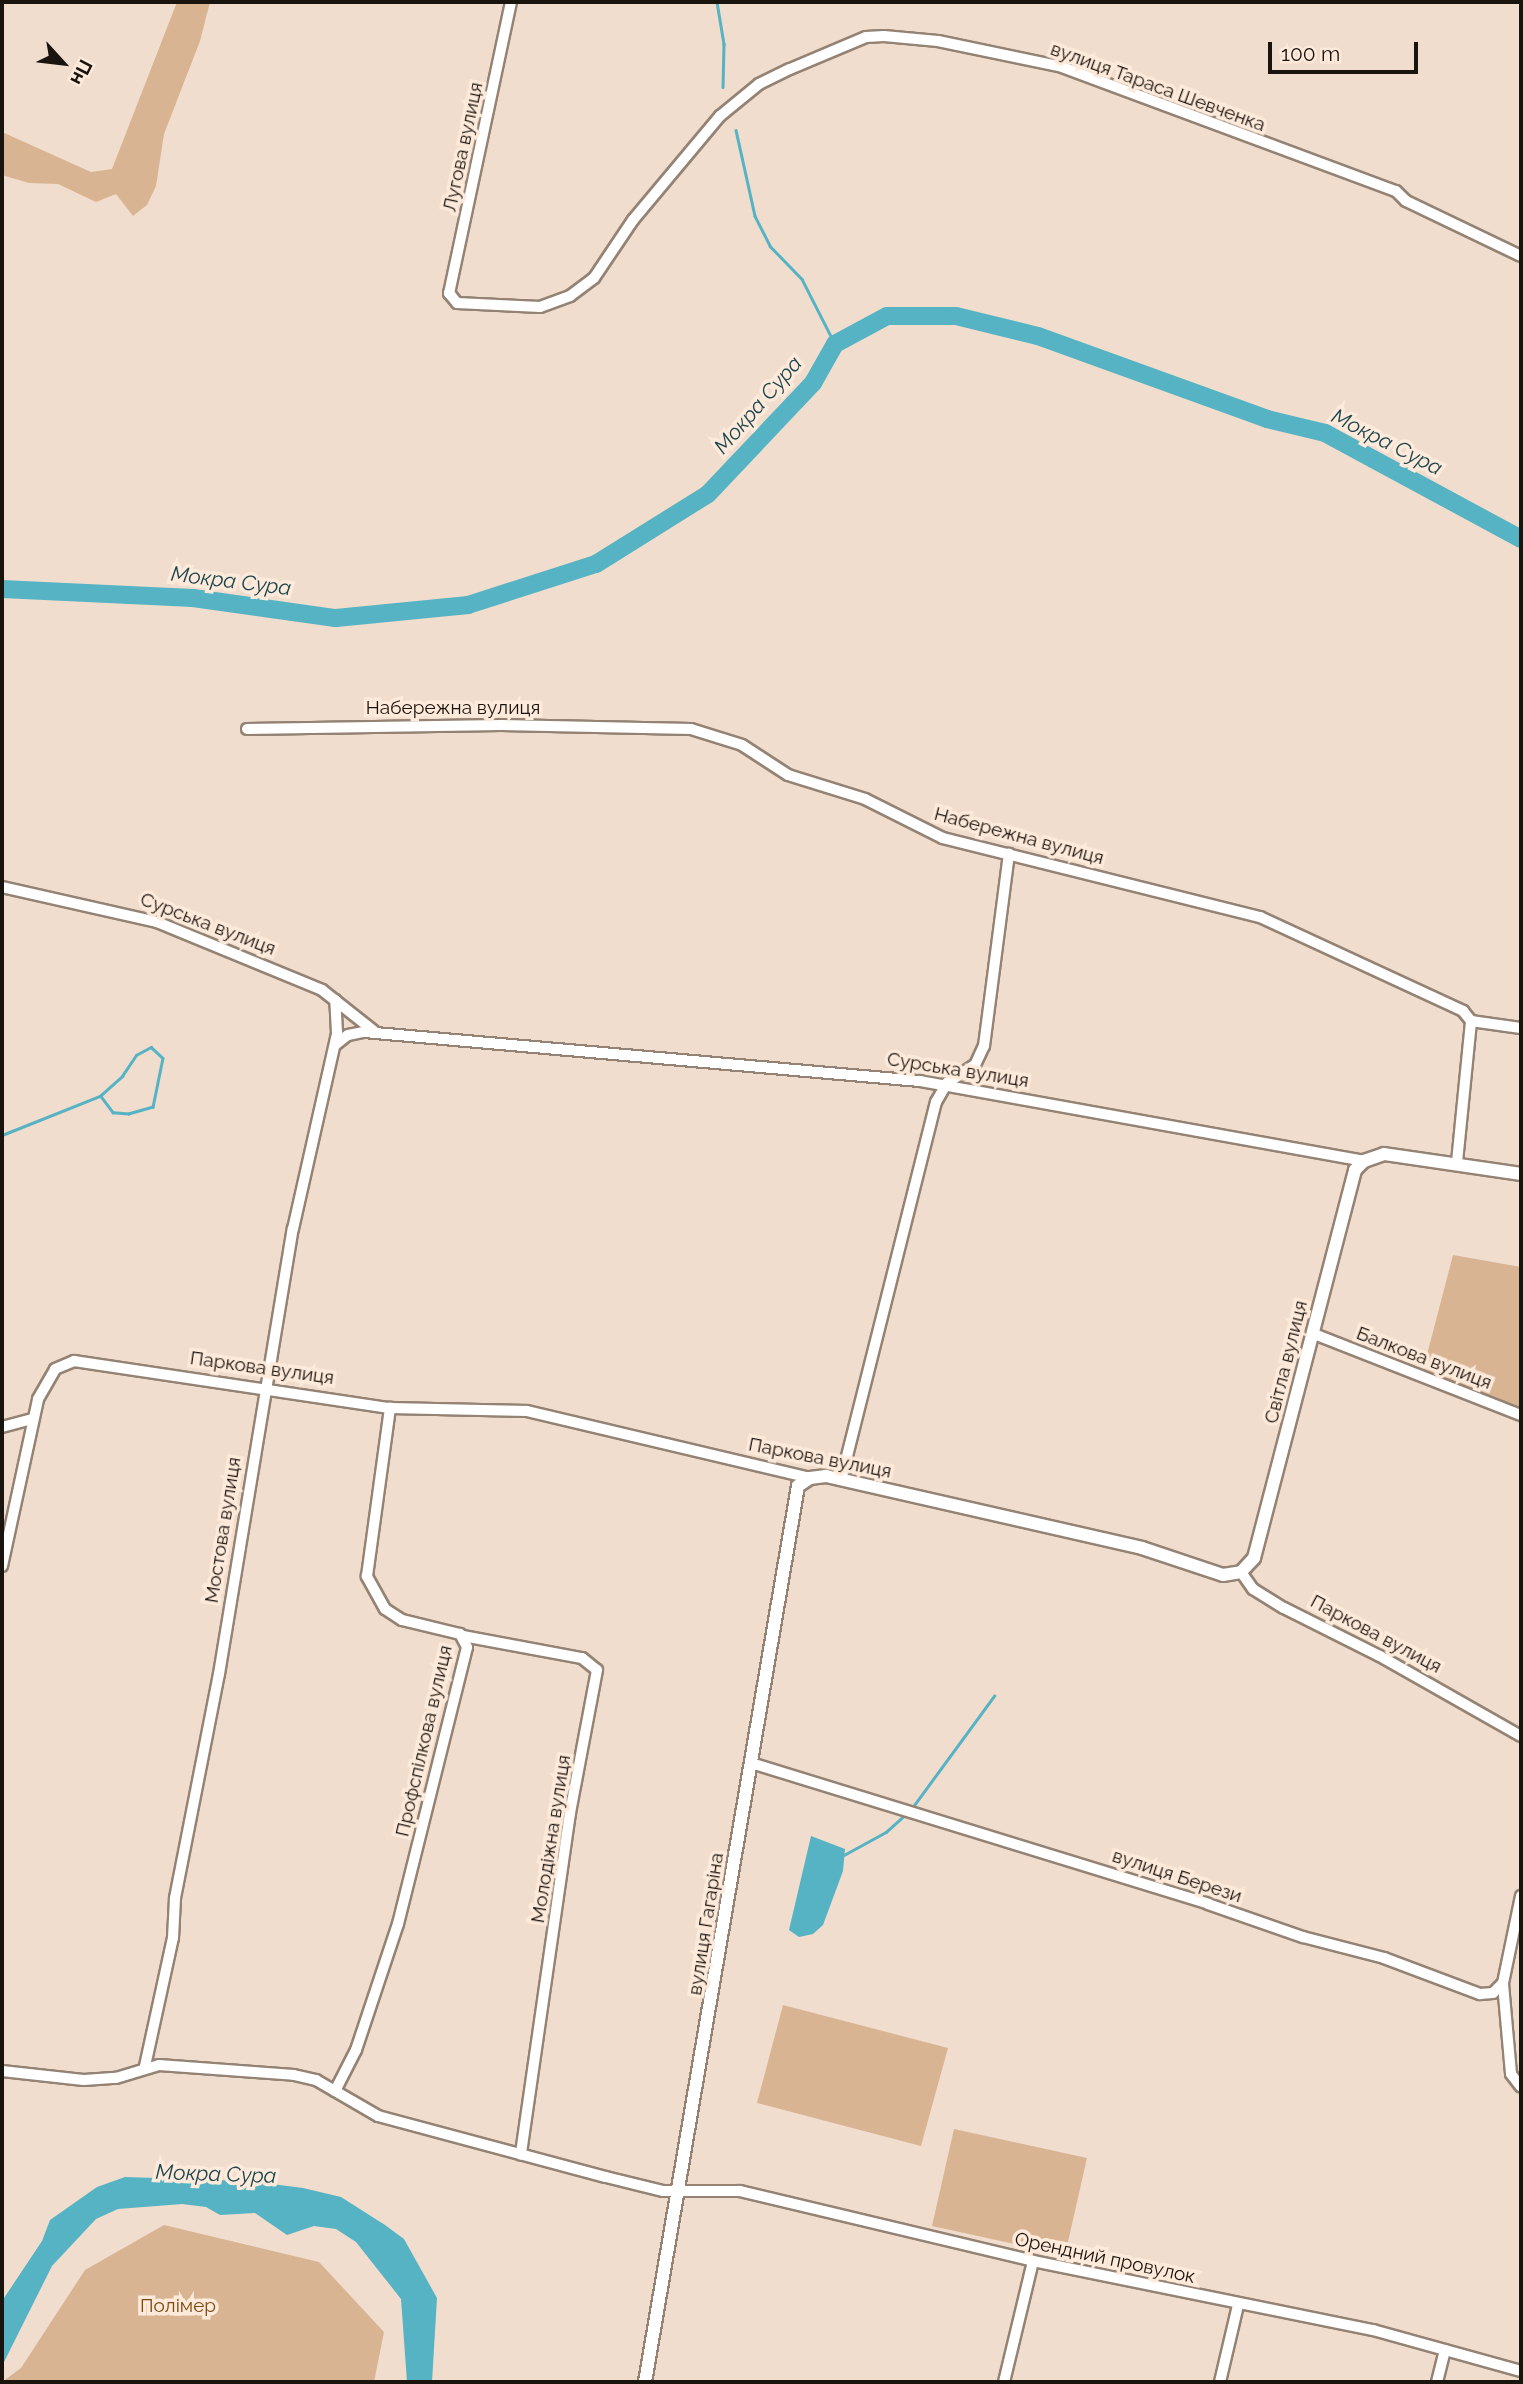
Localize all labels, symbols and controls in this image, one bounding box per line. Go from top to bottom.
north arrow [28,28,98,98]
scale bar [1271,28,1422,72]
street label: вулиця Тараса Шевченка [1047,37,1269,137]
text: 100 m [1281,41,1340,66]
text: Пн [66,56,97,89]
street label: Лугова вулиця [438,80,488,214]
water label: Мокра Сура [709,351,807,459]
water label: Мокра Сура [1327,403,1447,481]
water label: Мокра Сура [169,561,293,601]
street label: Набережна вулиця [366,697,540,719]
street label: Набережна вулиця [932,802,1106,870]
street label: Сурська вулиця [137,888,279,960]
street label: Сурська вулиця [885,1048,1031,1092]
street label: Світла вулиця [1260,1298,1312,1426]
street label: Балкова вулиця [1353,1322,1495,1394]
street label: Паркова вулиця [189,1347,335,1389]
street label: Паркова вулиця [747,1433,893,1483]
street label: Мостова вулиця [200,1455,246,1605]
street label: Паркова вулиця [1307,1590,1445,1678]
street label: Профспілкова вулиця [391,1643,457,1839]
street label: Молодіжна вулиця [526,1753,576,1925]
street label: вулиця Берези [1109,1844,1245,1908]
street label: вулиця Гагаріна [683,1851,729,1997]
water label: Мокра Сура [155,2159,277,2189]
street label: Орендний провулок [1013,2228,1197,2288]
park label: Полімер [140,2295,216,2317]

